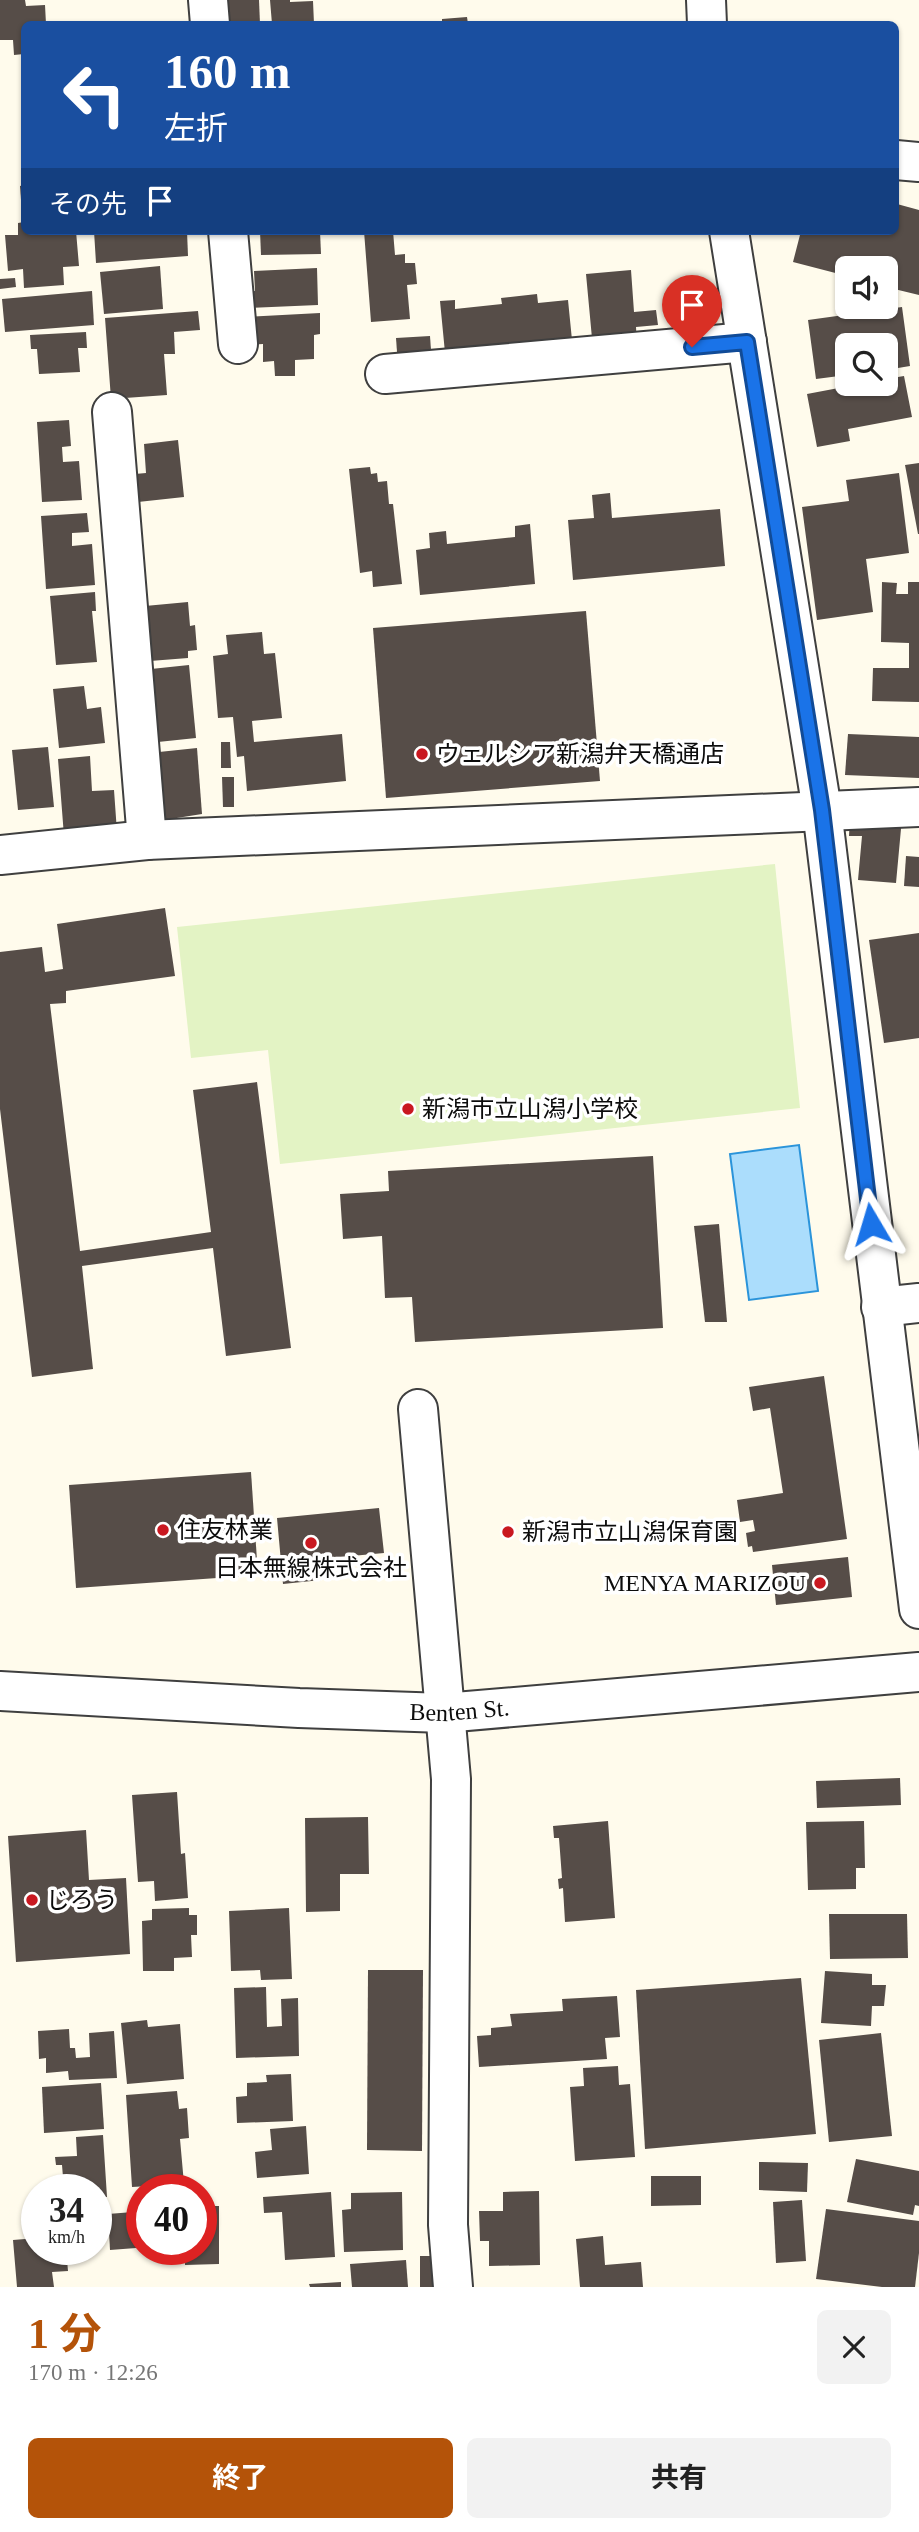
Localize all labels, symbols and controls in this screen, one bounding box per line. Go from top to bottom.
text: 160 m [164,44,291,99]
icon: left [49,49,140,140]
text: 左折 [164,110,228,146]
icon: arrive [141,182,179,220]
text: その先 [49,190,127,219]
map controls [835,256,898,396]
button: sound [835,256,898,319]
pin [662,275,722,347]
icon: arrive [673,286,711,324]
button: search [835,333,898,396]
place label: ウェルシア新潟弁天橋通店 [436,741,724,767]
marker: ウェルシア新潟弁天橋通店 [414,746,430,762]
place label: 新潟市立山潟小学校 [422,1096,638,1122]
marker: 新潟市立山潟小学校 [400,1101,416,1117]
position arrow [834,1187,908,1261]
place label: 住友林業 [177,1517,273,1543]
place label: 新潟市立山潟保育園 [522,1519,738,1545]
marker: 住友林業 [155,1522,171,1538]
marker: 新潟市立山潟保育園 [500,1524,516,1540]
marker: 日本無線株式会社 [303,1535,319,1551]
place label: 日本無線株式会社 [215,1555,407,1581]
place label: MENYA MARIZOU [604,1570,806,1596]
marker: MENYA MARIZOU [812,1575,828,1591]
street label: Benten St. [409,1694,510,1726]
place label: じろう [46,1887,118,1913]
marker: じろう [24,1892,40,1908]
speed limit sign: 40 [126,2174,217,2265]
text: 34 [49,2191,84,2230]
text: km/h [48,2227,85,2247]
button: close [817,2310,891,2384]
text: 1 分 [28,2311,102,2357]
text: 170 m · 12:26 [28,2360,158,2385]
button: 終了 [28,2438,453,2518]
button: 共有 [467,2438,891,2518]

